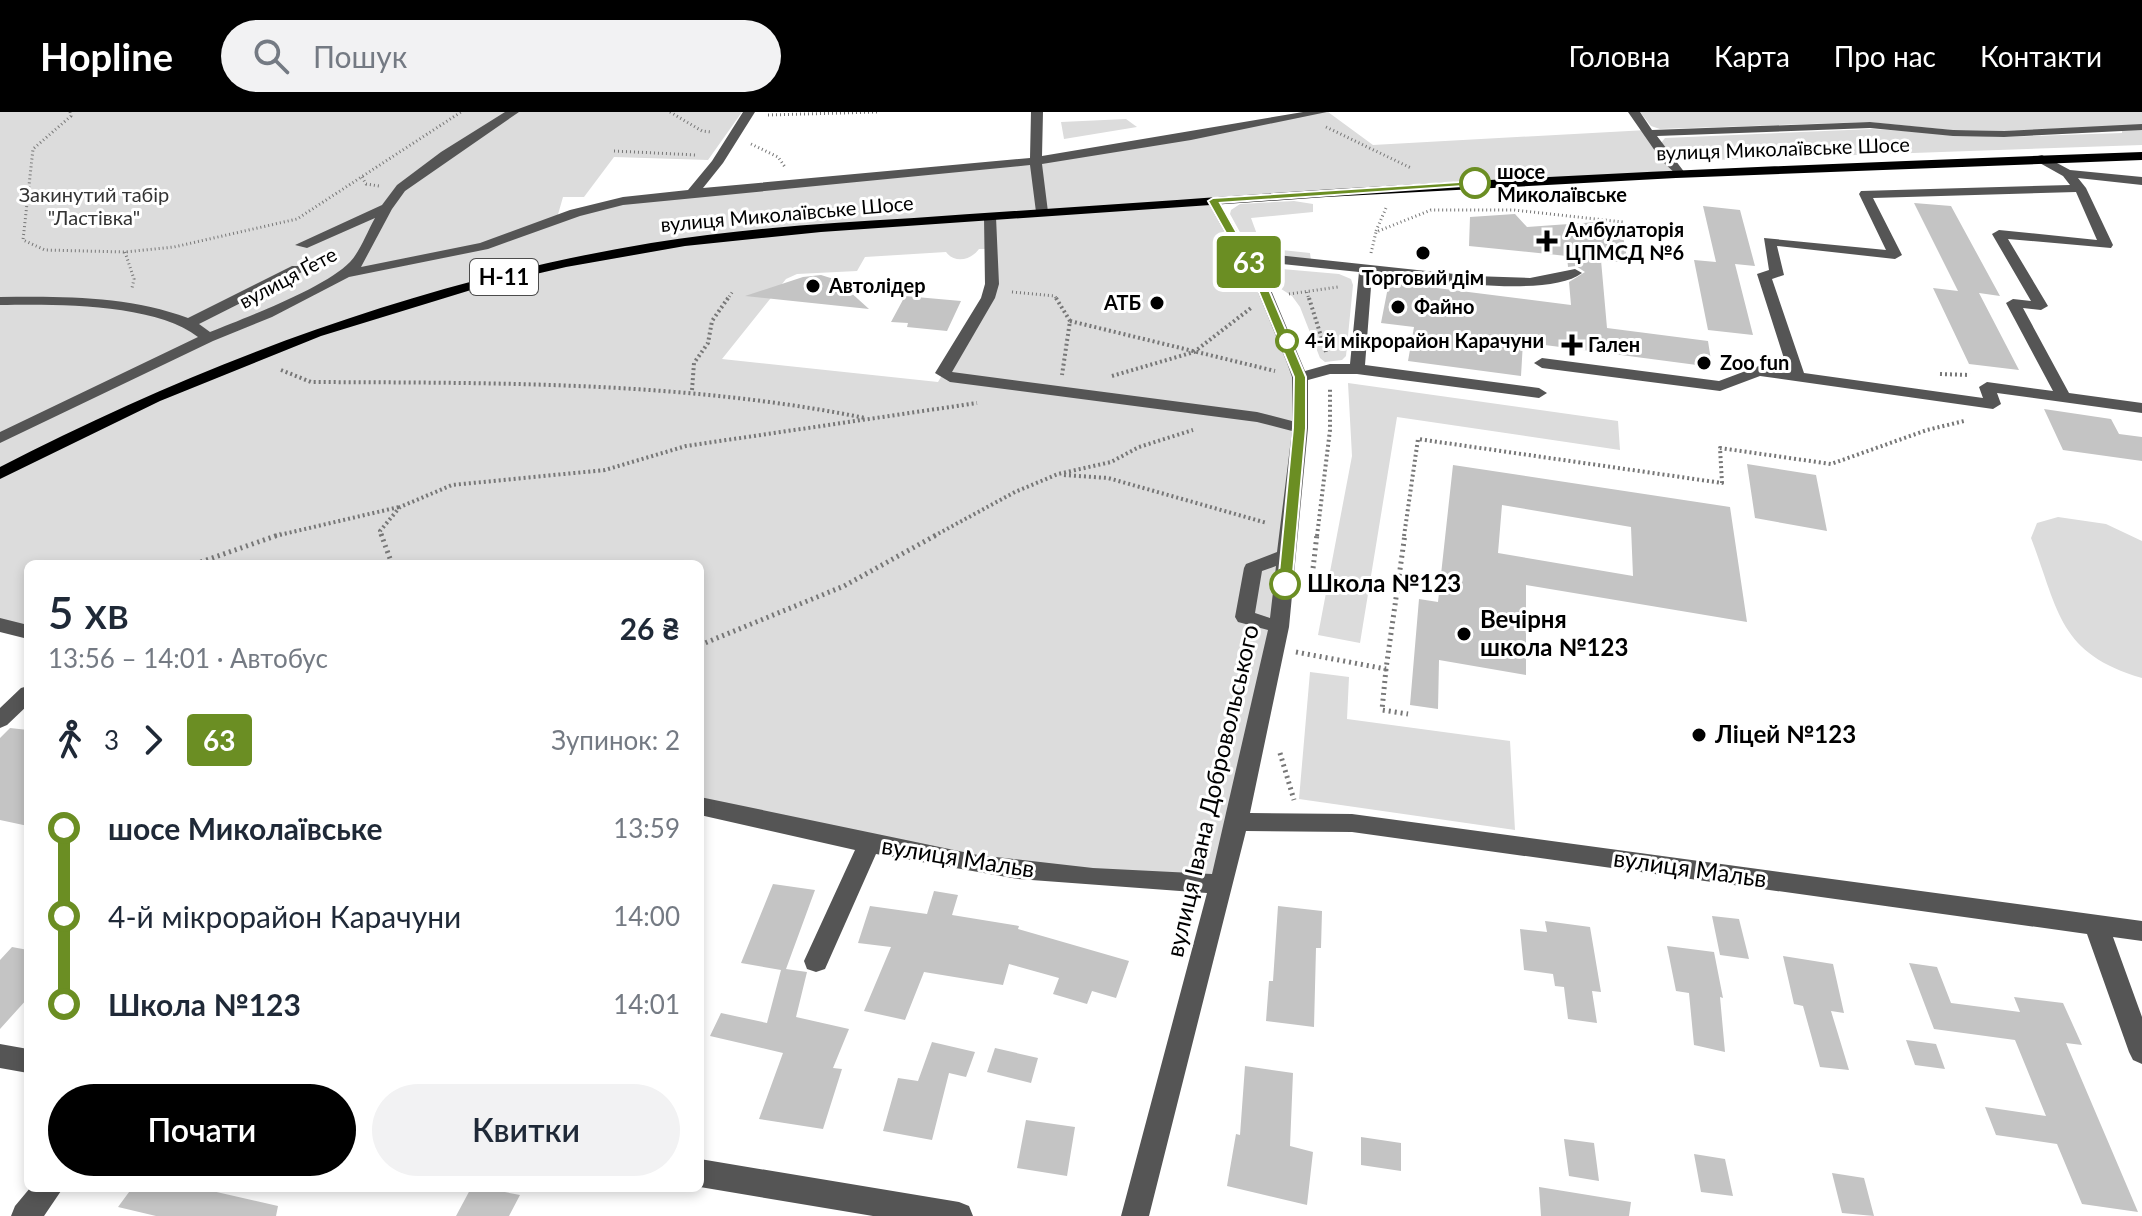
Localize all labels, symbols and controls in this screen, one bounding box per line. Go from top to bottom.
search box [221,20,781,92]
text: Hopline [40,33,173,79]
icon: search [249,34,293,78]
text: Пошук [313,38,407,74]
text: Головна [1569,39,1670,73]
text: Карта [1714,39,1790,73]
text: Про нас [1834,39,1936,73]
text: Контакти [1980,39,2102,73]
street label: вулиця Миколаївське Шосе [1656,132,1910,164]
place label: шосе Миколаївське [1497,159,1627,206]
marker: шосе Миколаївське [1460,168,1490,198]
park label: Закинутий табір "Ластівка" [19,182,169,229]
street label: вулиця Миколаївське Шосе [659,190,914,236]
place label: Амбулаторія ЦПМСД №6 [1564,217,1684,264]
marker: Амбулаторія ЦПМСД №6 [1536,230,1558,252]
line badge: 63 [1213,236,1285,288]
street label: вулиця Ґете [235,241,341,313]
marker: Торговий дім [1414,244,1432,262]
text: 63 [1233,245,1265,279]
road number: Н-11 [470,259,538,295]
place label: Торговий дім [1362,265,1484,289]
place label: Автолідер [828,273,926,297]
marker: Автолідер [804,277,822,295]
place label: АТБ [1103,290,1141,314]
marker: АТБ [1148,294,1166,312]
place label: Файно [1414,294,1475,318]
marker: Файно [1389,298,1407,316]
place label: 4-й мікрорайон Карачуни [1305,328,1544,352]
marker: 4-й мікрорайон Карачуни [1276,330,1298,352]
place label: Гален [1588,332,1640,356]
marker: Гален [1563,336,1581,354]
place label: Zoo fun [1720,350,1789,374]
marker: Zoo fun [1695,354,1713,372]
place label: Школа №123 [1307,568,1461,597]
marker: Школа №123 [1270,569,1300,599]
text: 5 хв [48,586,129,638]
place label: Вечірня школа №123 [1480,604,1628,661]
text: 26 ₴ [620,610,680,646]
street label: вулиця Івана Добровольського [1159,622,1264,960]
marker: Вечірня школа №123 [1455,625,1473,643]
text: 13:56 – 14:01 · Автобус [48,642,328,674]
icon: walk [48,718,92,762]
icon: forward [131,718,175,762]
place label: Ліцей №123 [1714,719,1856,748]
text: 63 [203,723,236,757]
text: 3 [104,724,119,756]
text: Зупинок: 2 [551,724,680,756]
marker: Ліцей №123 [1690,726,1708,744]
text: шосе Миколаївське [108,810,383,846]
text: 13:59 [613,812,680,844]
street label: вулиця Мальв [880,830,1037,883]
street label: вулиця Мальв [1612,842,1769,893]
text: 4-й мікрорайон Карачуни [108,898,461,934]
text: 14:00 [613,900,680,932]
text: Школа №123 [108,986,301,1022]
text: 14:01 [613,988,680,1020]
button: Почати [48,1084,356,1176]
button: Квитки [372,1084,680,1176]

